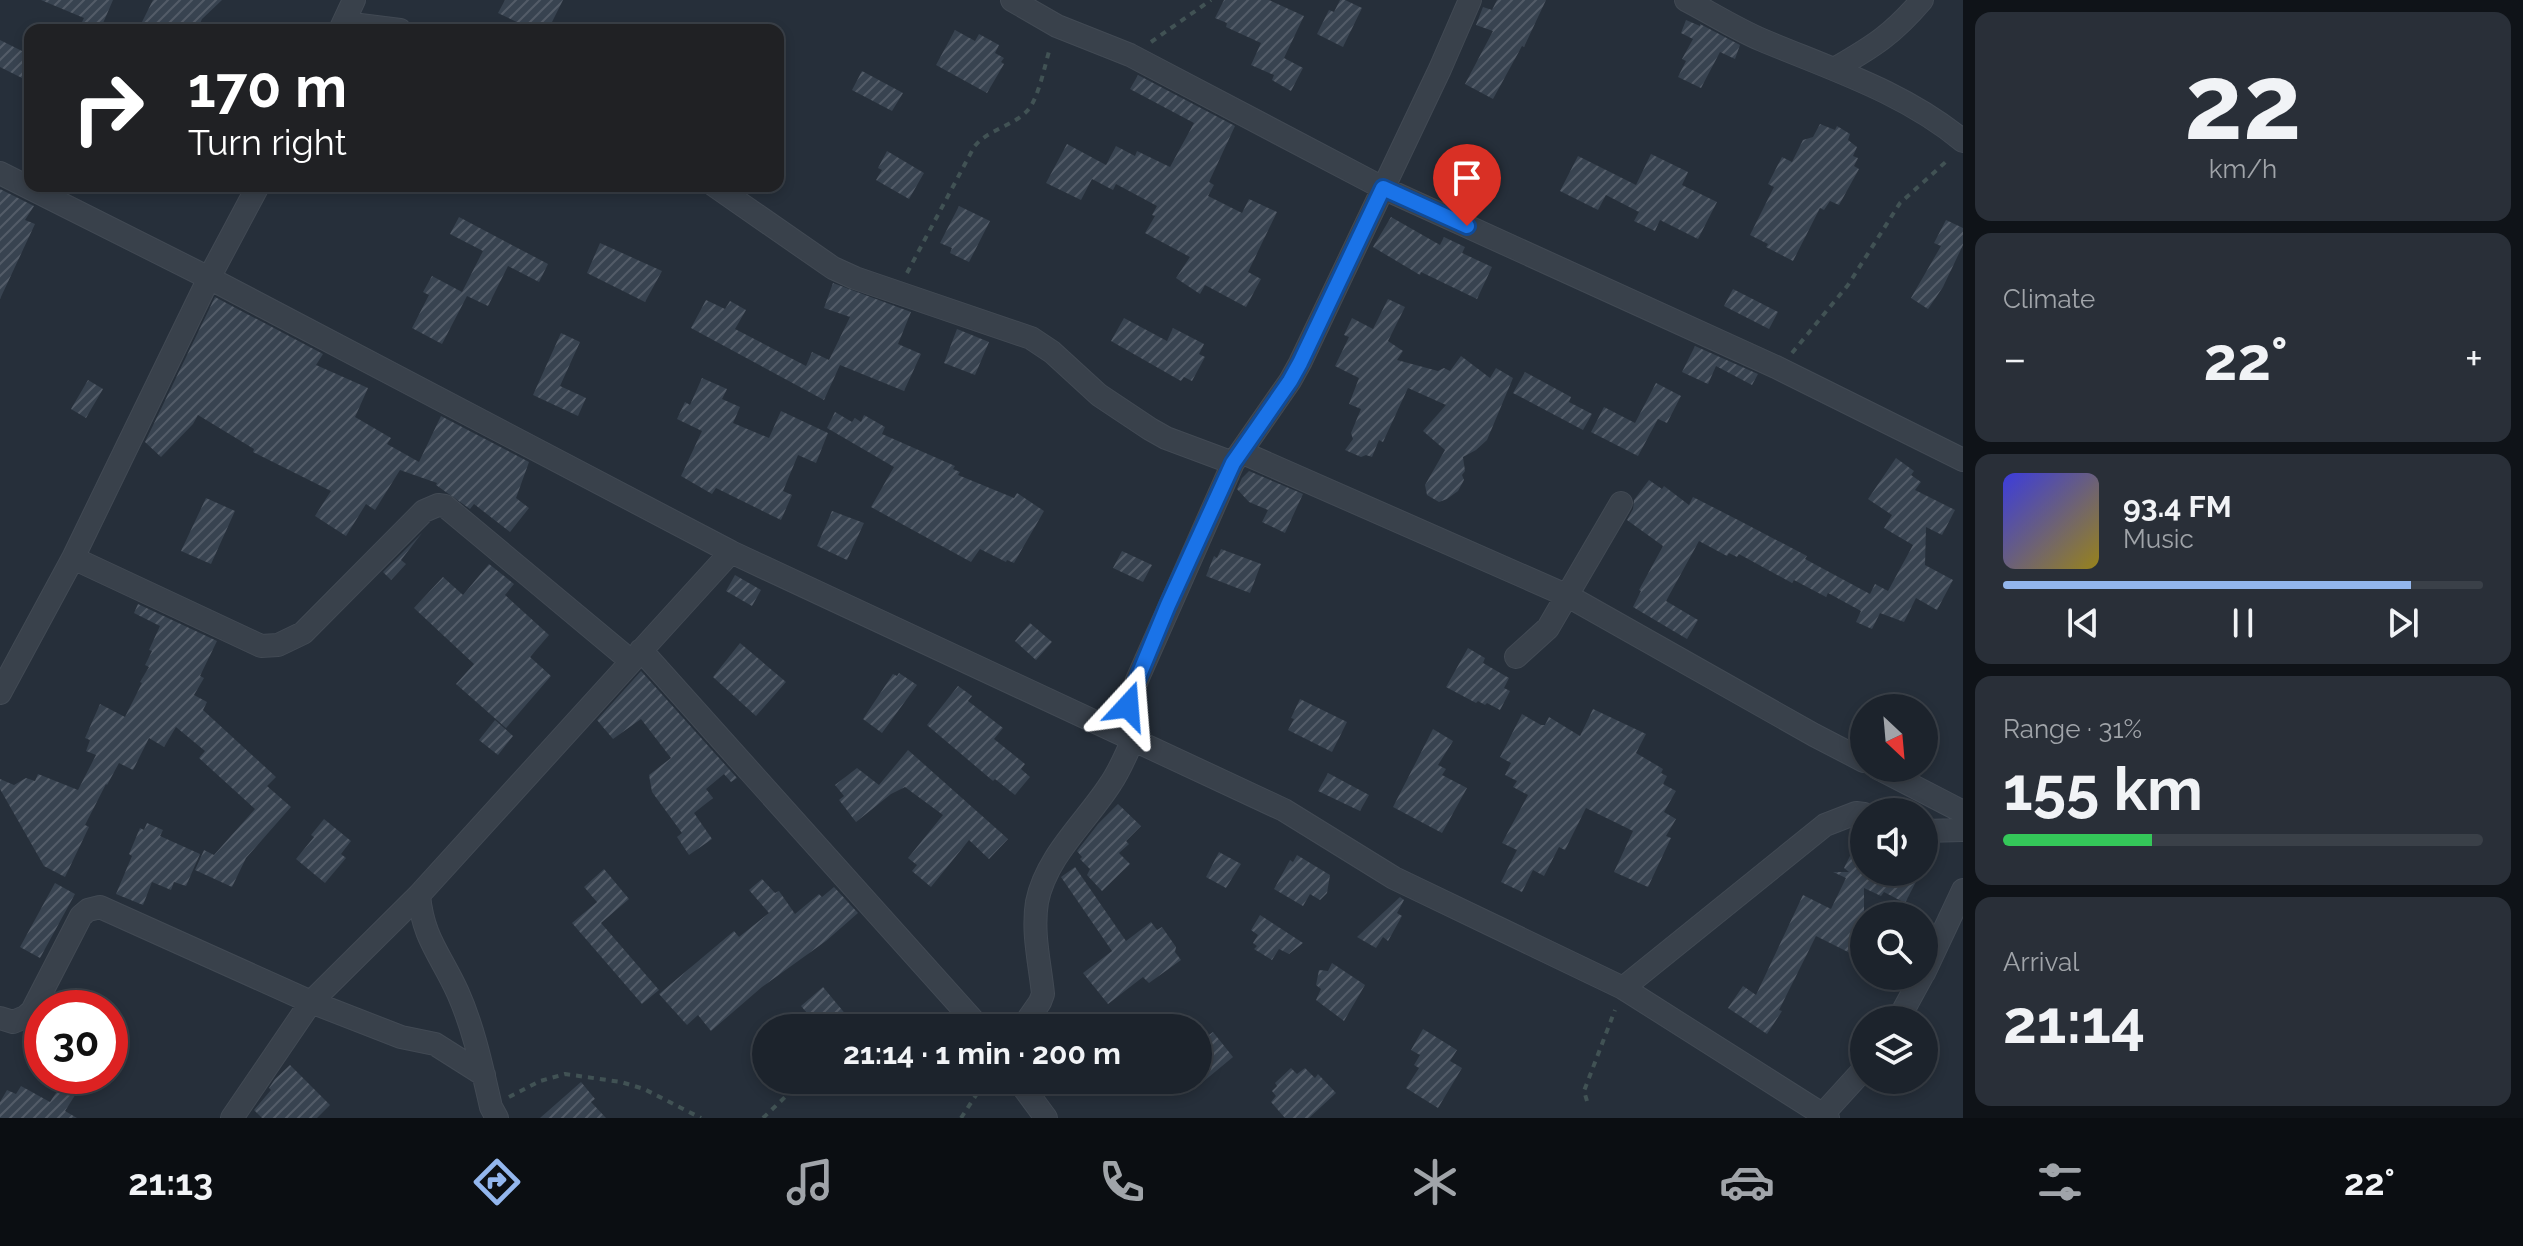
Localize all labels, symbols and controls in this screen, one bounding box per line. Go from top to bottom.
text: 22 [2184,41,2302,163]
text: 170 m [188,54,347,120]
icon: right [56,56,160,160]
text: Turn right [188,121,347,163]
pin [1433,144,1501,226]
text: km/h [2209,154,2277,184]
icon: arrive [1445,156,1489,200]
text: Climate [2003,284,2095,314]
text: 22° [2204,324,2288,394]
text: − [2003,333,2027,384]
text: + [2465,333,2483,384]
text: 93.4 FM [2123,489,2232,524]
text: Music [2123,524,2194,554]
icon: previous [2061,601,2105,645]
icon: pause [2221,601,2265,645]
icon: next [2381,601,2425,645]
position arrow [1086,664,1170,748]
north arrow [1850,694,1938,782]
map controls [1850,694,1938,1094]
text: Range · 31% [2003,714,2142,744]
text: 155 km [2003,754,2203,824]
button: sound [1850,798,1938,886]
button: search [1850,902,1938,990]
text: Arrival [2003,947,2079,977]
text: 21:14 [2003,987,2145,1057]
speed limit sign: 30 [24,990,128,1094]
button: layers [1850,1006,1938,1094]
text: 21:14 · 1 min · 200 m [843,1036,1121,1071]
icon: directions [469,1154,525,1210]
icon: music [782,1154,838,1210]
icon: phone [1094,1154,1150,1210]
icon: climate [1407,1154,1463,1210]
icon: car [1719,1154,1775,1210]
icon: filters [2032,1154,2088,1210]
text: 21:13 [128,1161,213,1203]
text: 22° [2344,1161,2395,1203]

